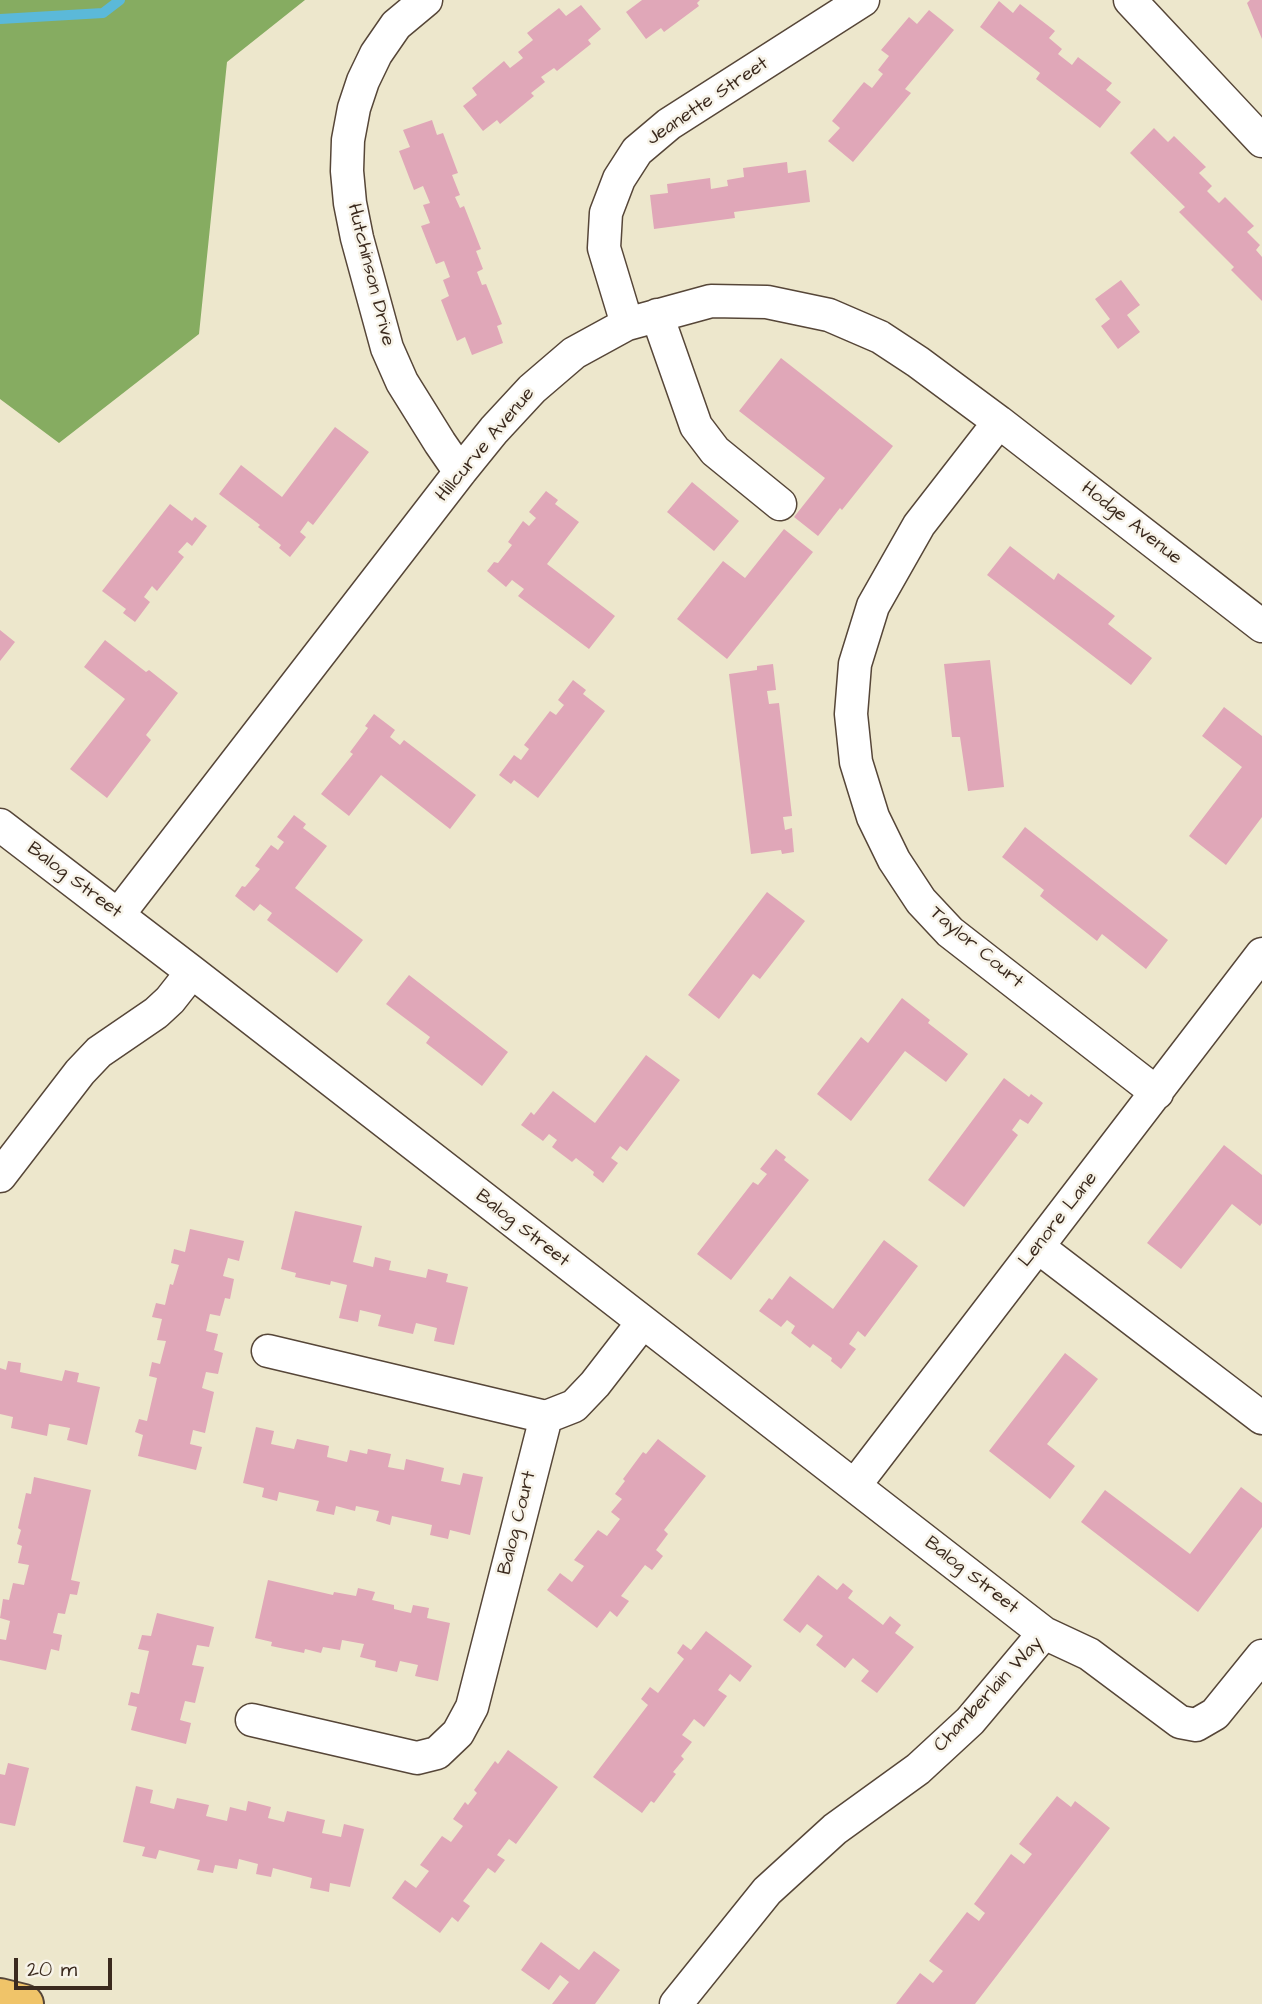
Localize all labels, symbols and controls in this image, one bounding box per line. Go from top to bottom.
street label: Jeanette Street [643,53,773,151]
street label: Hutchinson Drive [341,202,399,348]
street label: Hillcurve Avenue [432,383,540,507]
street label: Hodge Avenue [1076,478,1186,570]
street label: Balog Street [22,838,126,924]
street label: Taylor Court [924,902,1028,994]
street label: Lenore Lane [1015,1168,1103,1272]
street label: Balog Street [471,1185,573,1273]
street label: Balog Court [494,1469,542,1577]
street label: Balog Street [920,1532,1022,1620]
street label: Chamberlain Way [930,1633,1048,1757]
scale bar [18,1944,116,1988]
text: 20 m [27,1955,77,1984]

